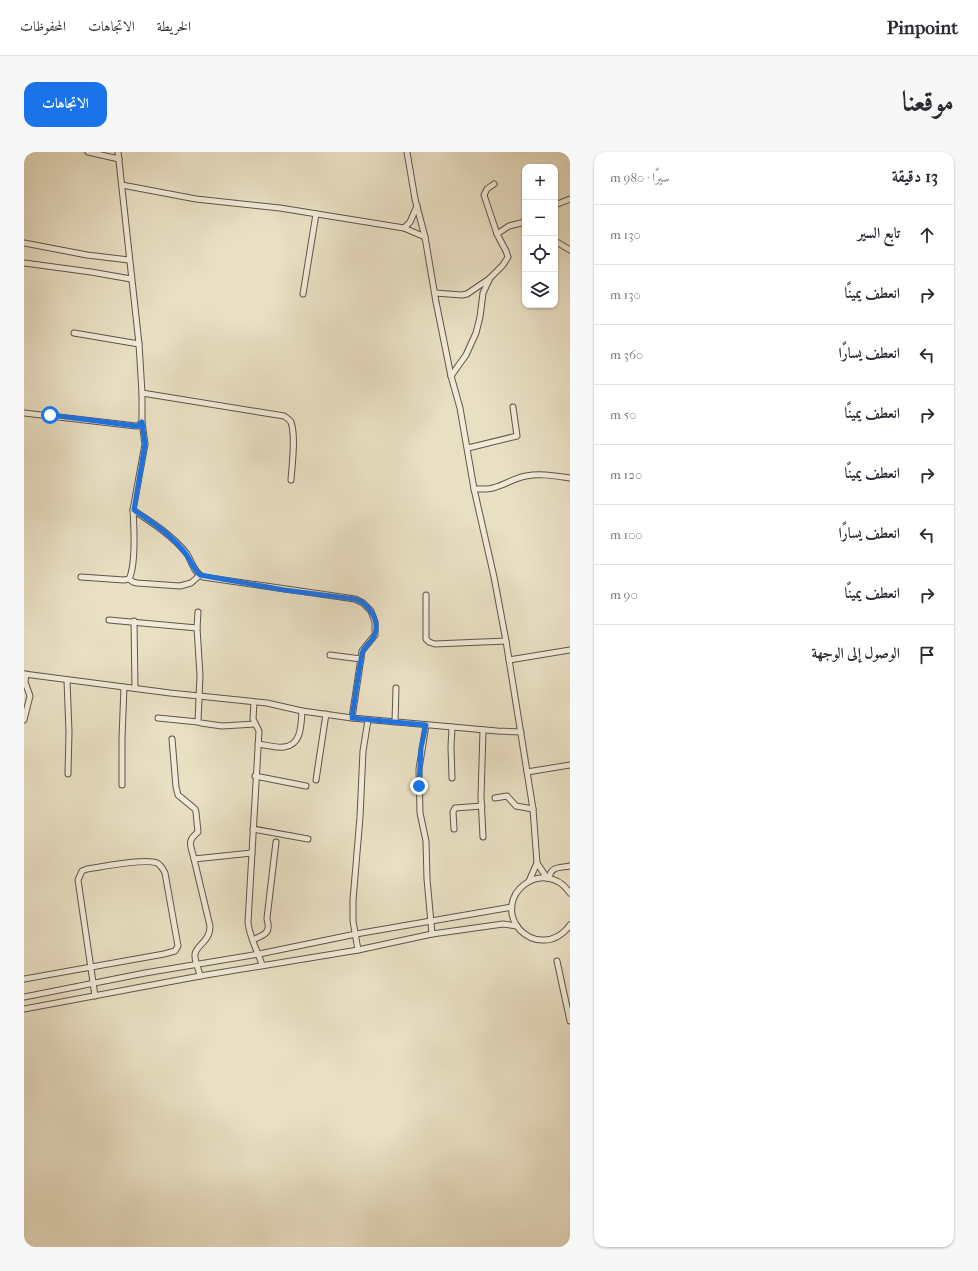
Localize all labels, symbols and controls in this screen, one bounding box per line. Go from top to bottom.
text: Pinpoint [887,17,958,39]
text: المحفوظات [20,18,66,35]
text: الاتجاهات [88,18,135,35]
text: الخريطة [157,18,191,35]
button: الاتجاهات [24,82,107,127]
text: موقعنا [902,85,954,118]
map controls [522,164,558,308]
button: + [522,164,558,200]
text: 13 دقيقة [892,166,938,186]
text: سيرًا · 980 m [610,170,670,185]
button: − [522,200,558,236]
text: تابع السير [858,224,900,242]
icon: ahead [916,224,938,246]
text: 130 m [610,227,641,242]
button: locate [522,236,558,272]
button: layers [522,272,558,308]
text: انعطف يمينًا [845,284,900,302]
icon: right [916,284,938,306]
text: 130 m [610,287,641,302]
text: انعطف يسارًا [839,344,900,362]
icon: left [916,344,938,366]
text: 360 m [610,347,643,362]
text: انعطف يمينًا [845,404,900,422]
icon: right [916,404,938,426]
route start [41,406,59,424]
text: 50 m [610,407,636,422]
text: انعطف يمينًا [845,464,900,482]
icon: right [916,464,938,486]
text: 120 m [610,467,642,482]
text: انعطف يسارًا [839,524,900,542]
icon: left [916,524,938,546]
text: 100 m [610,527,643,542]
text: انعطف يمينًا [845,584,900,602]
icon: right [916,584,938,606]
text: 90 m [610,587,638,602]
text: الوصول إلى الوجهة [811,644,900,662]
icon: arrive [916,644,938,666]
route end [410,777,428,795]

